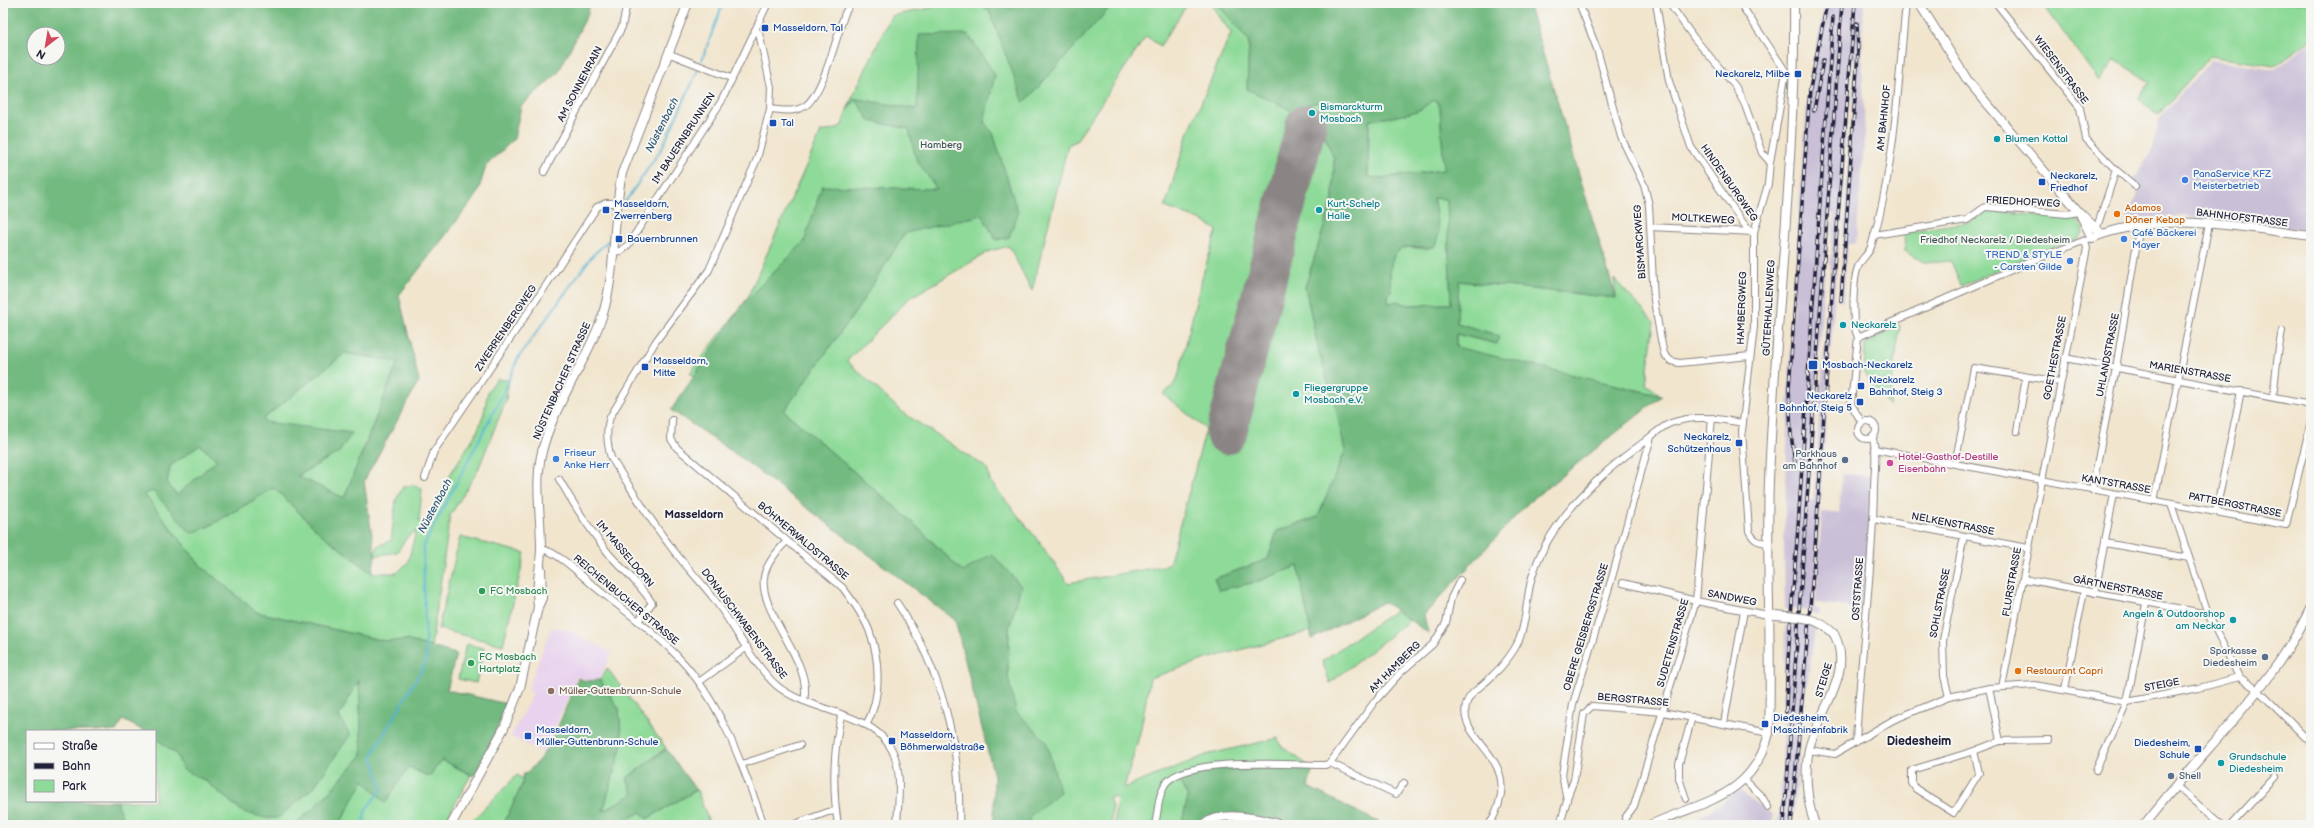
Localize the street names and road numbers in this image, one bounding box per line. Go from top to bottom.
street label: WIESENSTRASSE [2031,33,2091,107]
street label: AM SONNENRAIN [555,44,605,124]
street label: AM BAHNHOF [1875,84,1893,152]
street label: IM BAUERNBRUNNEN [650,90,718,186]
street label: HINDENBURGWEG [1698,142,1760,224]
street label: FRIEDHOFWEG [1986,194,2061,210]
street label: BISMARCKWEG [1631,204,1649,280]
street label: BAHNHOFSTRASSE [2195,206,2289,230]
street label: MOLTKEWEG [1671,211,1735,227]
street label: GÜTERHALLENWEG [1760,259,1778,356]
street label: HAMBERGWEG [1735,271,1749,345]
street label: ZWERRENBERGWEG [472,282,540,374]
street label: UHLANDSTRASSE [2094,312,2122,398]
street label: GOETHESTRASSE [2041,315,2069,401]
street label: NÜSTENBACHER STRASSE [531,320,594,442]
street label: MARIENSTRASSE [2148,359,2232,385]
street label: KANTSTRASSE [2081,472,2152,496]
street label: PATTBERGSTRASSE [2187,490,2283,520]
street label: BÖHMERWALDSTRASSE [755,499,851,583]
street label: NELKENSTRASSE [1911,510,1996,538]
street label: IM MASSELDORN [594,518,656,590]
street label: FLURSTRASSE [2000,546,2024,617]
street label: REICHENBUCHER STRASSE [571,552,681,648]
street label: OSTSTRASSE [1850,557,1866,621]
street label: OBERE GEISBERGSTRASSE [1561,561,1611,692]
street label: DONAUSCHWABENSTRASSE [698,566,790,682]
street label: SOHLSTRASSE [1927,567,1953,639]
street label: GÄRTNERSTRASSE [2072,573,2164,603]
street label: SANDWEG [1706,587,1758,609]
street label: SUDETENSTRASSE [1655,597,1691,688]
street label: AM HAMBERG [1367,639,1423,695]
street label: STEIGE [1813,661,1835,699]
street label: STEIGE [2143,676,2181,694]
street label: BERGSTRASSE [1597,691,1670,709]

